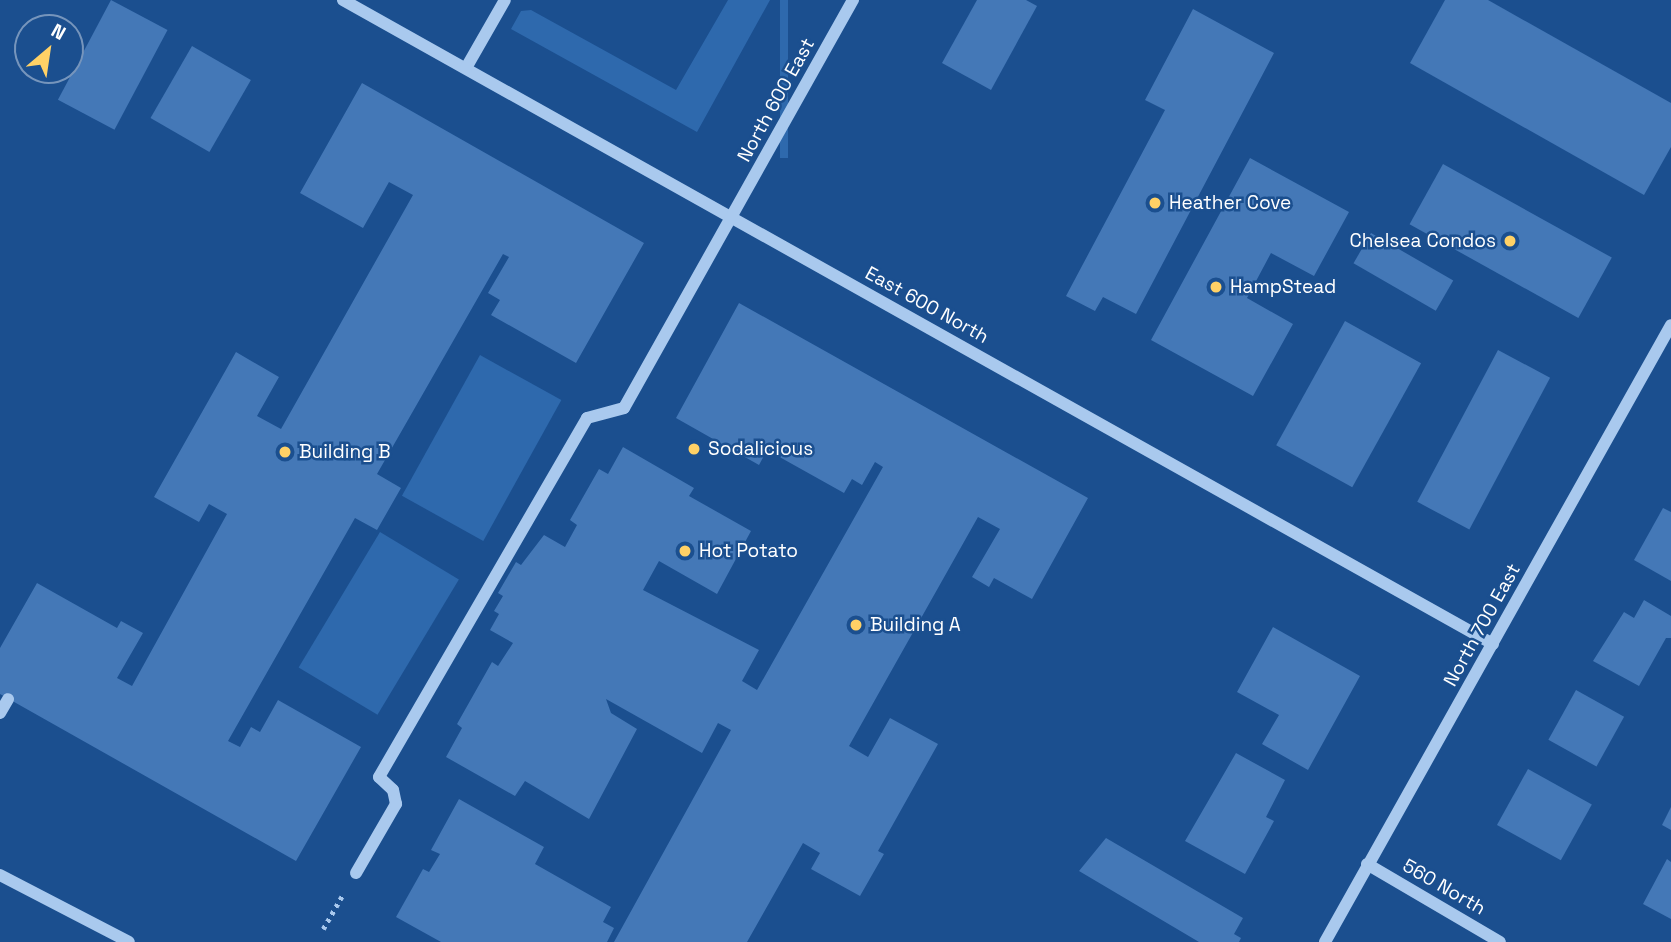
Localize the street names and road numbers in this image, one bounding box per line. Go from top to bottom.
street label: North 600 East [733,34,819,166]
street label: East 600 North [861,262,993,348]
street label: North 700 East [1439,560,1525,690]
street label: 560 North [1398,854,1490,920]

